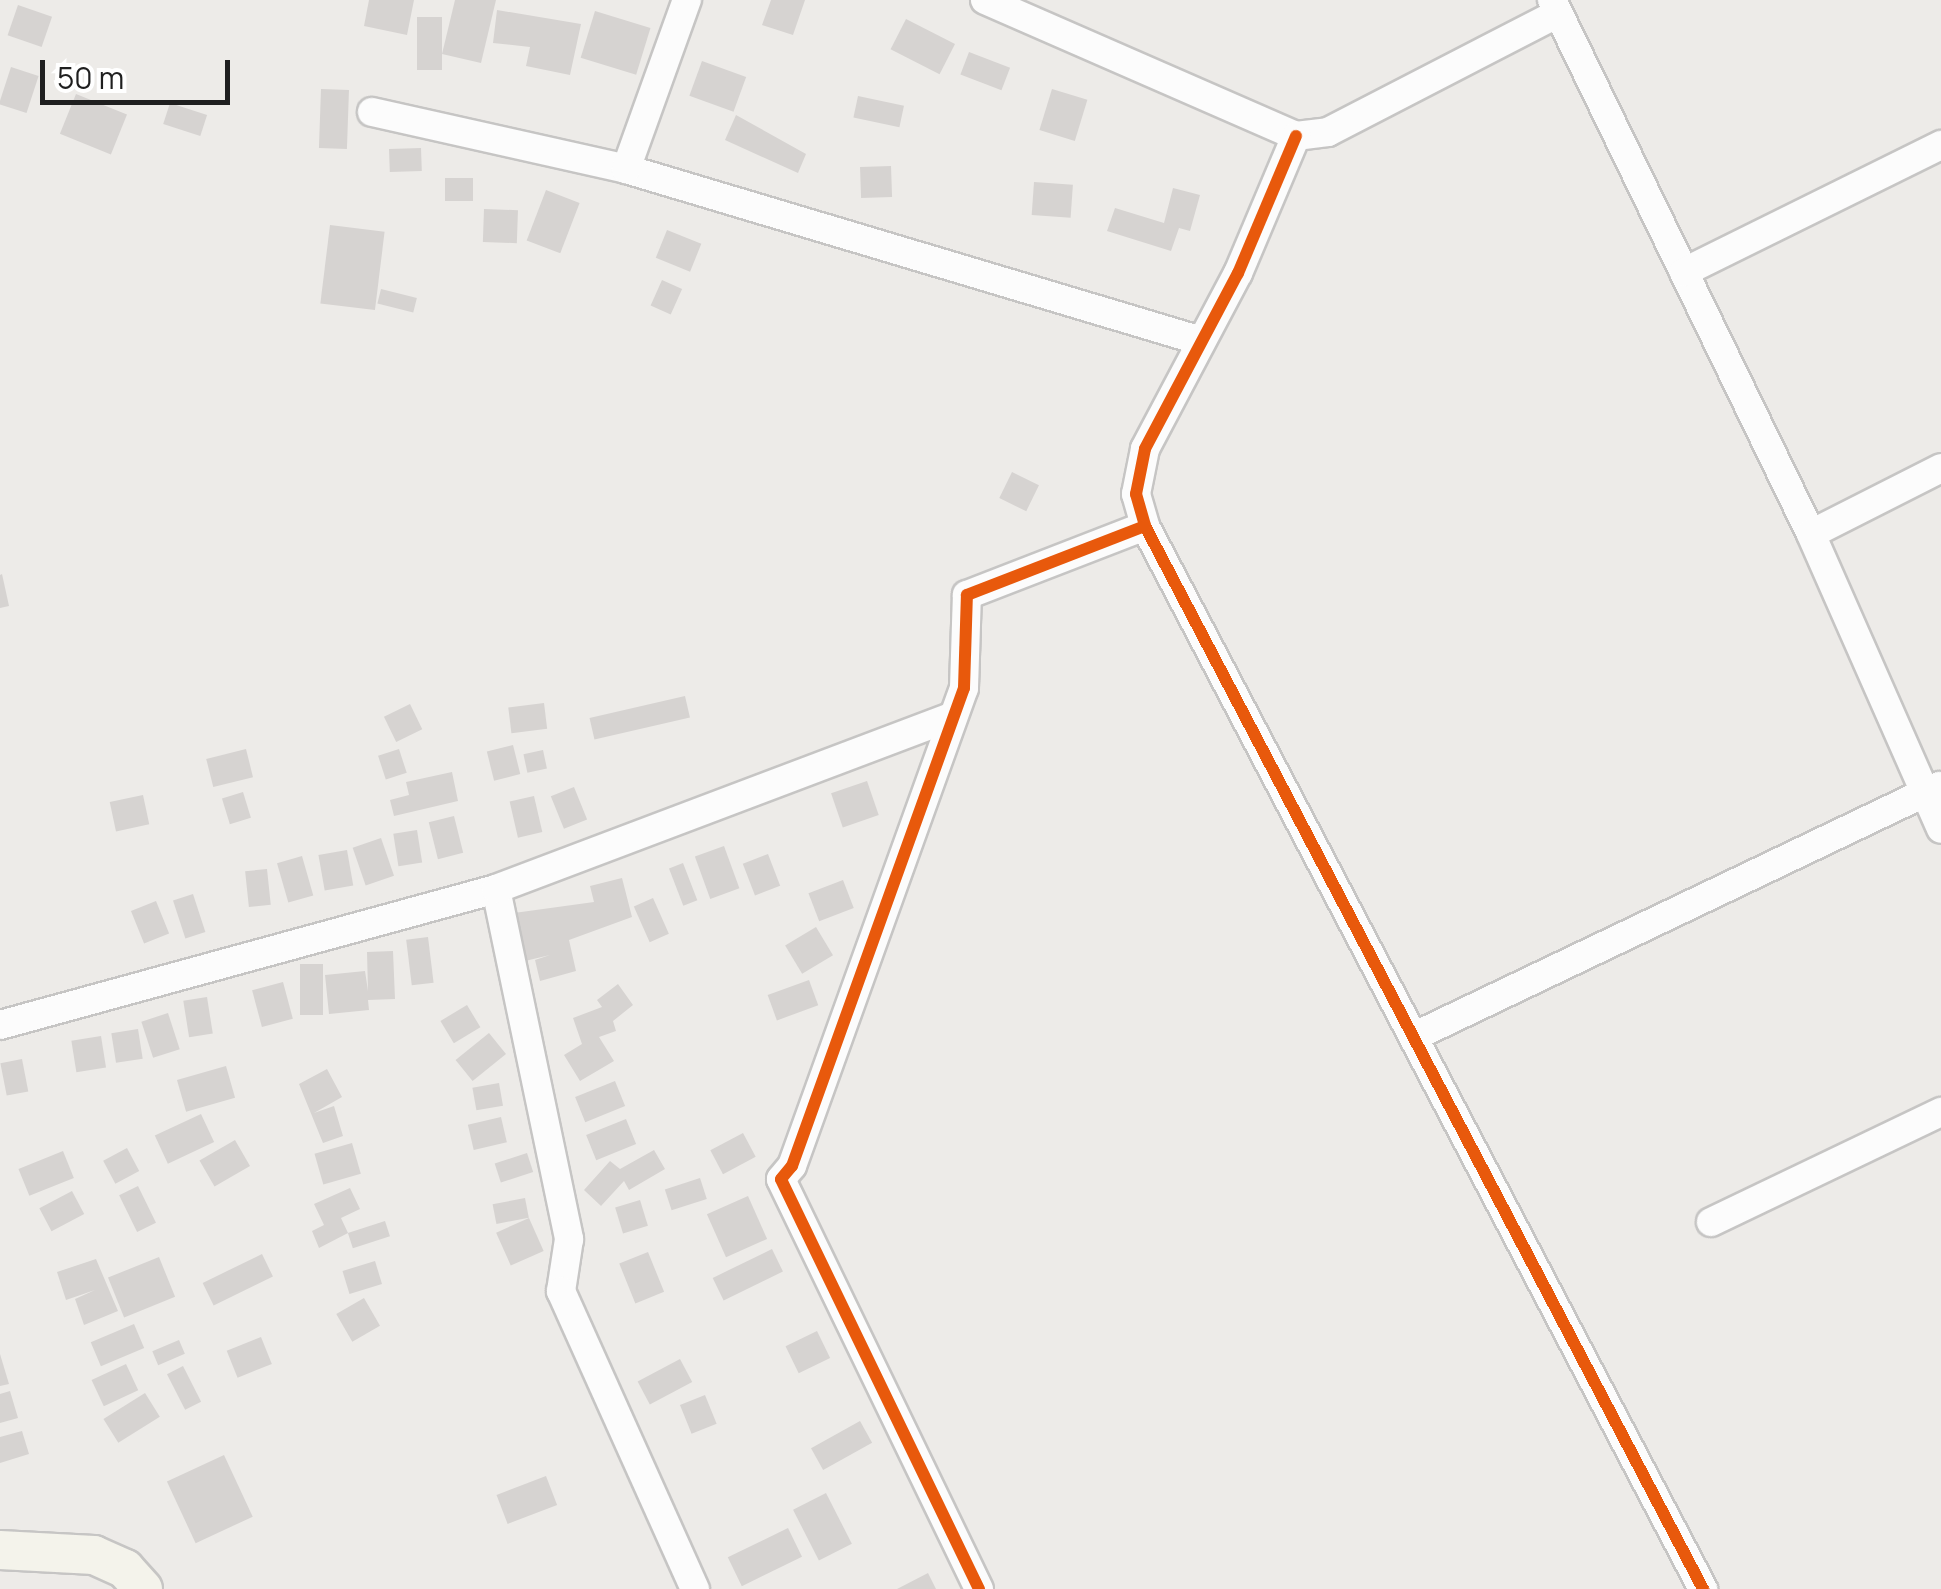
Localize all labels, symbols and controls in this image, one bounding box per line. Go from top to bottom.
scale bar [45,40,235,102]
text: 50 m [57,57,124,98]

